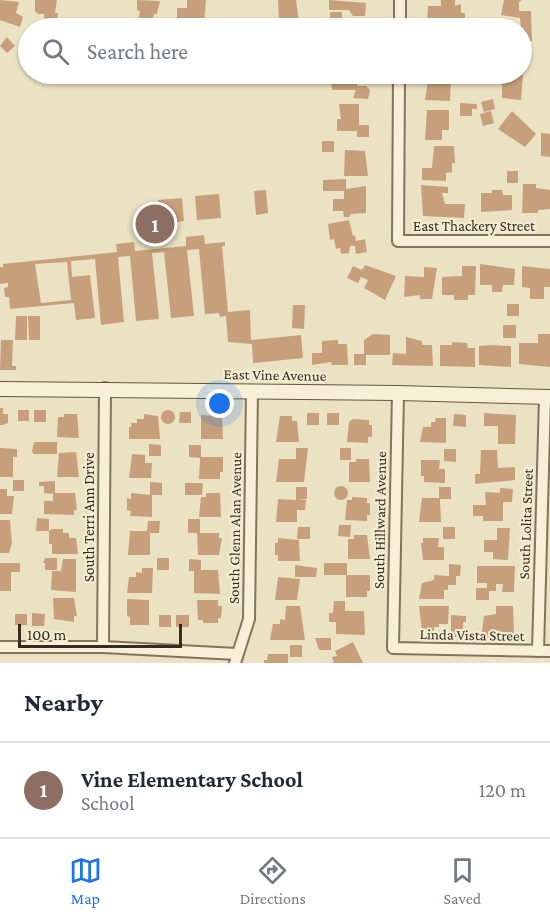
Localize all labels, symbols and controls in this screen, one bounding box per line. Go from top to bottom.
search box [18,18,532,84]
icon: search [39,35,72,68]
text: Search here [87,39,188,64]
pin: 1 [136,202,174,246]
street label: East Thackery Street [413,218,536,235]
street label: East Vine Avenue [224,366,327,384]
your location [205,389,234,418]
street label: South Hillward Avenue [371,451,389,589]
street label: South Terri Ann Drive [81,452,97,582]
street label: South Glenn Alan Avenue [226,452,244,604]
street label: South Lolita Street [516,467,536,580]
scale bar [18,621,182,648]
text: 100 m [27,626,66,643]
street label: Linda Vista Street [419,626,526,644]
text: Nearby [24,688,103,717]
text: Vine Elementary School [81,767,303,792]
text: 1 [40,779,47,801]
text: 120 m [479,779,526,801]
text: School [81,792,134,814]
tab: Map [69,854,102,907]
tab: Directions [240,854,306,907]
tab: Saved [444,854,481,907]

